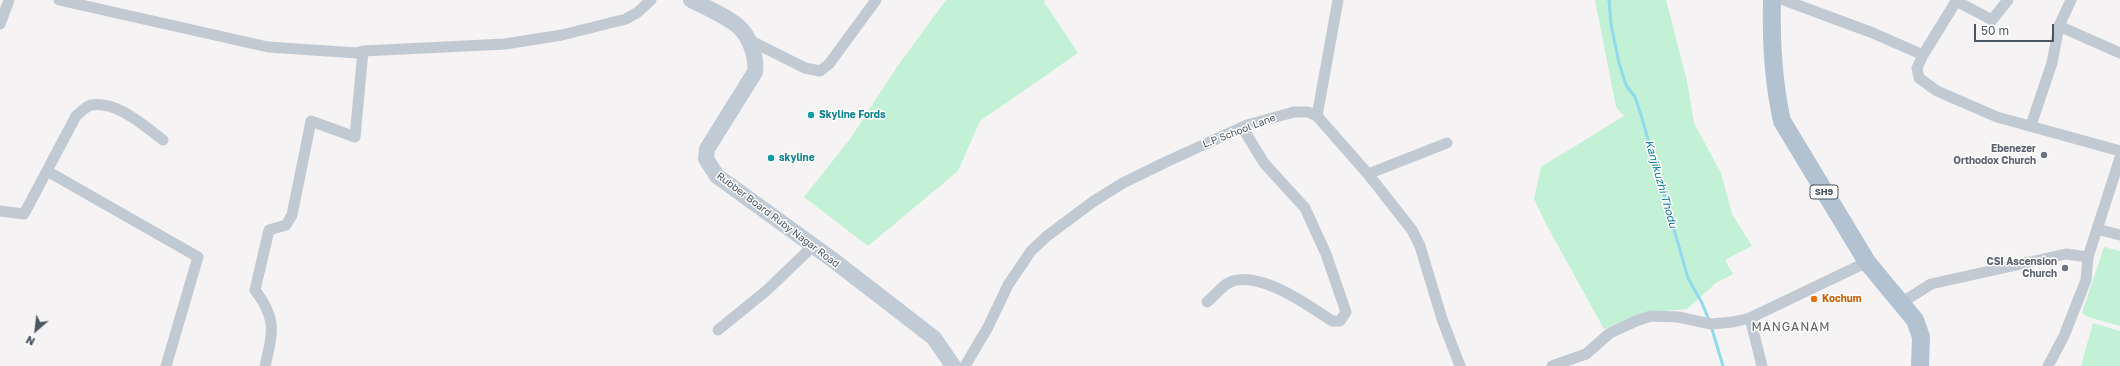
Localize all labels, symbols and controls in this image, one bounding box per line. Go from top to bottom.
scale bar [1976,16,2056,42]
text: 50 m [1981,23,2009,38]
place label: Skyline Fords [819,109,885,121]
marker: Skyline Fords [806,110,816,120]
street label: L.P School Lane [1201,112,1277,150]
water label: Kanjikuzhi Thodu [1642,138,1680,230]
place label: Ebenezer Orthodox Church [1953,143,2036,166]
marker: Ebenezer Orthodox Church [2039,150,2049,160]
place label: skyline [779,152,815,164]
marker: skyline [766,153,776,163]
street label: Rubber Board Ruby Nagar Road [714,170,842,270]
road number: SH9 [1810,185,1838,199]
place label: CSI Ascension Church [1987,256,2057,280]
marker: CSI Ascension Church [2060,263,2070,273]
place label: Kochum [1822,293,1862,305]
marker: Kochum [1809,294,1819,304]
north arrow [16,310,56,350]
district label: MANGANAM [1751,320,1831,334]
text: N [23,333,37,349]

